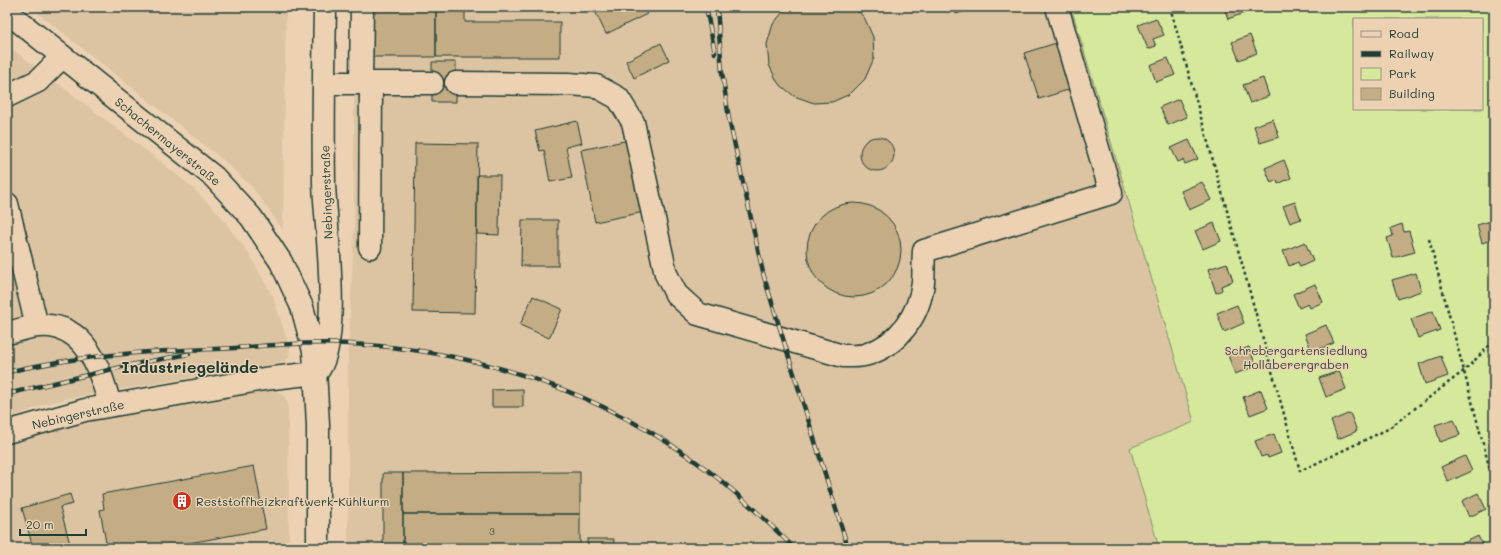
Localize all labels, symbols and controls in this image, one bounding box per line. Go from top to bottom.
legend [1353,18,1483,110]
text: Road [1389,25,1419,41]
text: Railway [1389,45,1434,61]
text: Park [1389,65,1416,81]
text: Building [1389,85,1435,101]
street label: Schachermayerstraße [112,93,224,189]
street label: Nebingerstraße [316,145,336,239]
park label: Schrebergartensiedlung Hollaberergraben [1225,342,1367,372]
district label: Industriegelände [121,356,259,377]
street label: Nebingerstraße [30,396,126,432]
building icon: Reststoffheizkraftwerk-Kühlturm [171,490,193,512]
place label: Reststoffheizkraftwerk-Kühlturm [196,493,389,509]
scale bar [20,511,86,537]
text: 20 m [26,516,54,532]
house number: 3 [489,524,495,538]

